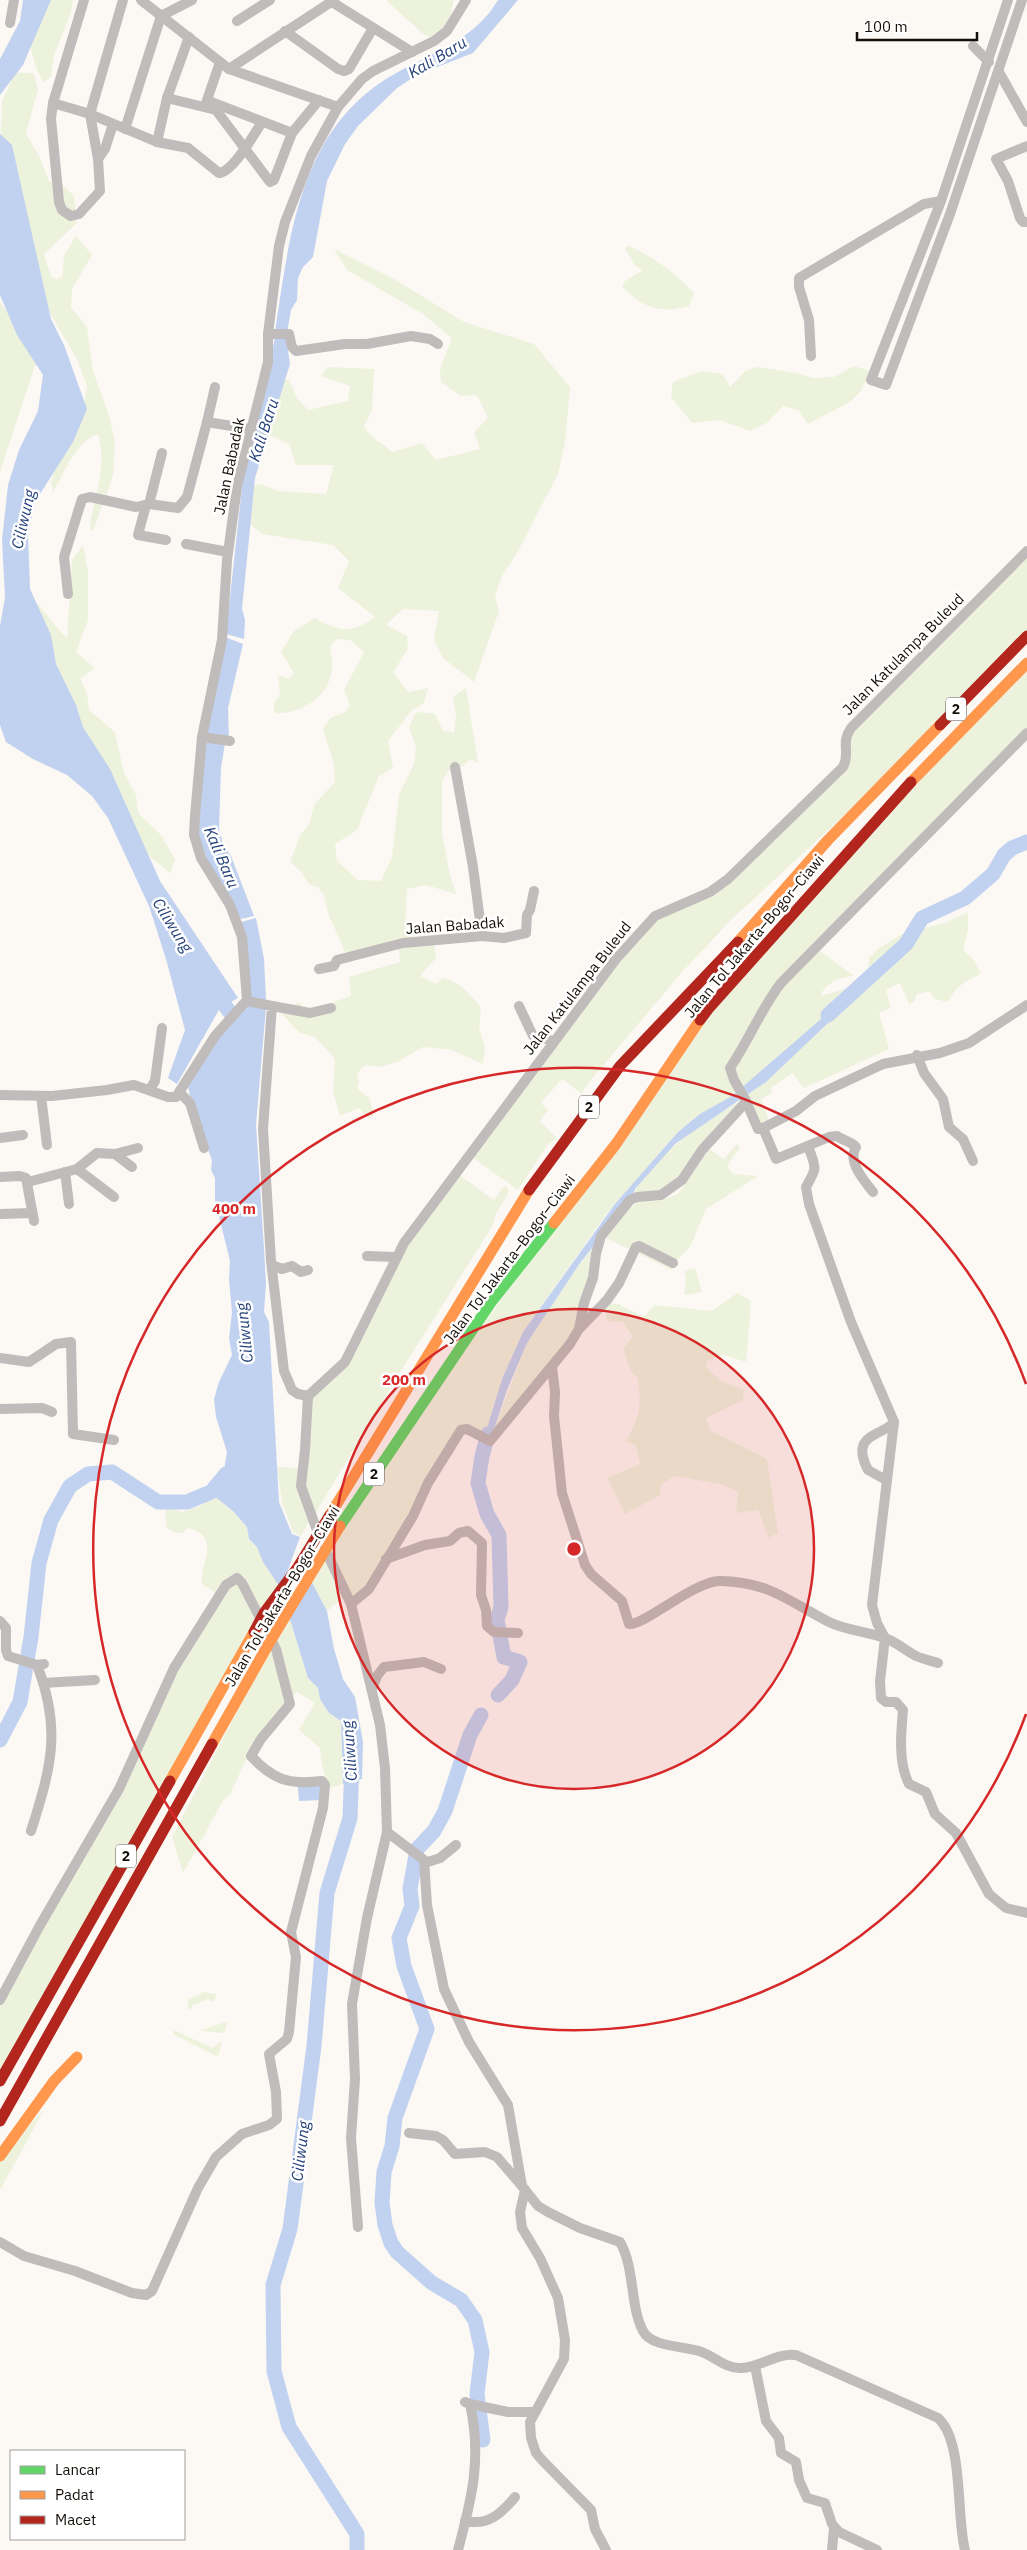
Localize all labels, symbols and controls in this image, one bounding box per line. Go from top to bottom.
scale bar [857,10,977,42]
text: 100 m [864,17,908,36]
water label: Kali Baru [404,32,470,82]
water label: Kali Baru [243,396,283,464]
street label: Jalan Babadak [209,416,249,516]
water label: Ciliwung [6,487,40,551]
street label: Jalan Katulampa Buleud [838,589,968,719]
road number: 2 [946,698,966,721]
water label: Kali Baru [200,823,244,891]
street label: Jalan Tol Jakarta–Bogor–Ciawi [680,850,828,1022]
water label: Ciliwung [149,894,198,957]
street label: Jalan Babadak [405,912,505,938]
street label: Jalan Katulampa Buleud [519,917,635,1059]
road number: 2 [579,1096,599,1118]
street label: Jalan Tol Jakarta–Bogor–Ciawi [439,1170,579,1348]
text: 400 m [212,1199,256,1218]
water label: Ciliwung [231,1301,257,1364]
text: 200 m [382,1370,426,1389]
road number: 2 [364,1462,384,1486]
street label: Jalan Tol Jakarta–Bogor–Ciawi [220,1502,344,1690]
centre of rings [565,1540,583,1558]
water label: Ciliwung [337,1719,361,1782]
road number: 2 [116,1844,136,1868]
water label: Ciliwung [286,2119,314,2182]
legend [10,2450,185,2540]
text: Lancar [55,2460,101,2479]
text: Padat [55,2485,94,2504]
text: Macet [55,2510,96,2529]

